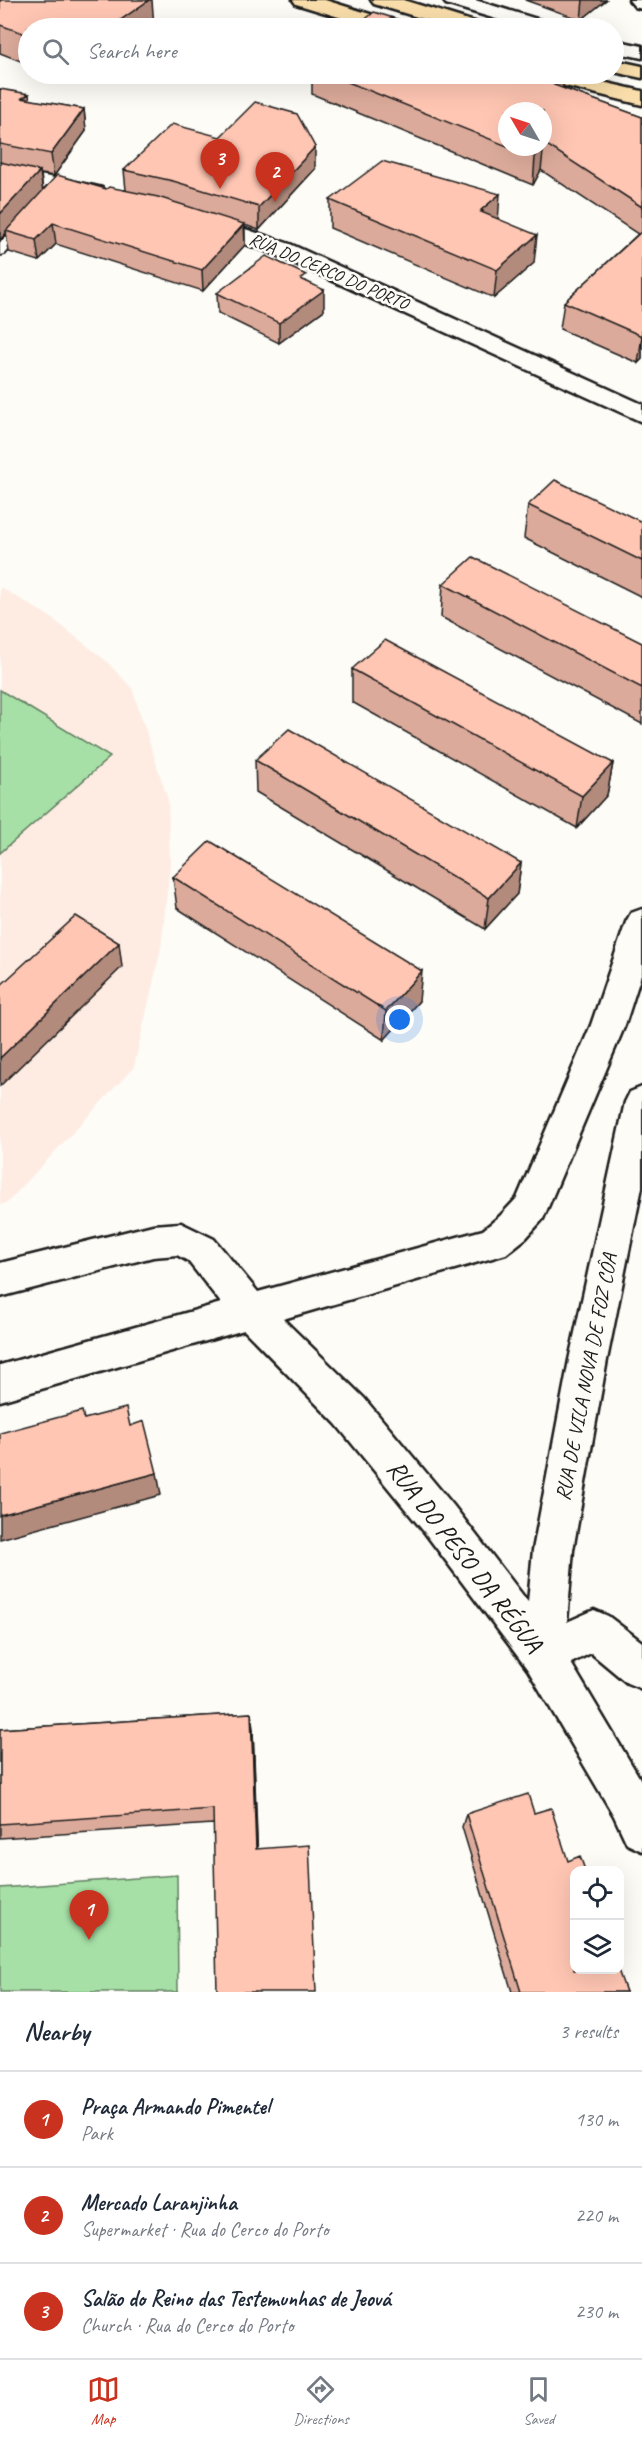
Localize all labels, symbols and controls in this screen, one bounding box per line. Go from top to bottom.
search box [18,18,624,84]
icon: search [39,35,72,68]
text: Search here [87,37,177,65]
north arrow [498,102,552,156]
pin: 3 [200,140,240,189]
pin: 2 [256,152,294,202]
street label: RUA DO CERCO DO PORTO [246,227,414,315]
your location [385,1005,414,1034]
street label: RUA DE VILA NOVA DE FOZ CÔA [549,1250,623,1503]
street label: RUA DO PESO DA RÉGUA [380,1453,551,1660]
map controls [570,1866,624,1974]
button: locate [570,1866,624,1920]
pin: 1 [70,1890,109,1940]
button: layers [570,1920,624,1974]
text: Nearby [24,2015,89,2048]
text: 3 results [559,2019,618,2044]
text: Praça Armando Pimentel [81,2093,270,2121]
text: 1 [39,2107,48,2132]
text: 130 m [575,2107,618,2132]
text: Park [81,2121,113,2146]
text: Mercado Laranjinha [81,2189,237,2217]
text: 2 [39,2203,48,2228]
text: 220 m [575,2203,618,2228]
text: Supermarket · Rua do Cerco do Porto [81,2217,328,2242]
text: Salão do Reino das Testemunhas de Jeová [81,2285,391,2313]
text: 3 [39,2299,48,2324]
text: 230 m [575,2299,618,2324]
text: Church · Rua do Cerco do Porto [81,2313,294,2338]
tab: Map [87,2373,120,2429]
tab: Directions [293,2373,349,2429]
tab: Saved [522,2373,555,2429]

